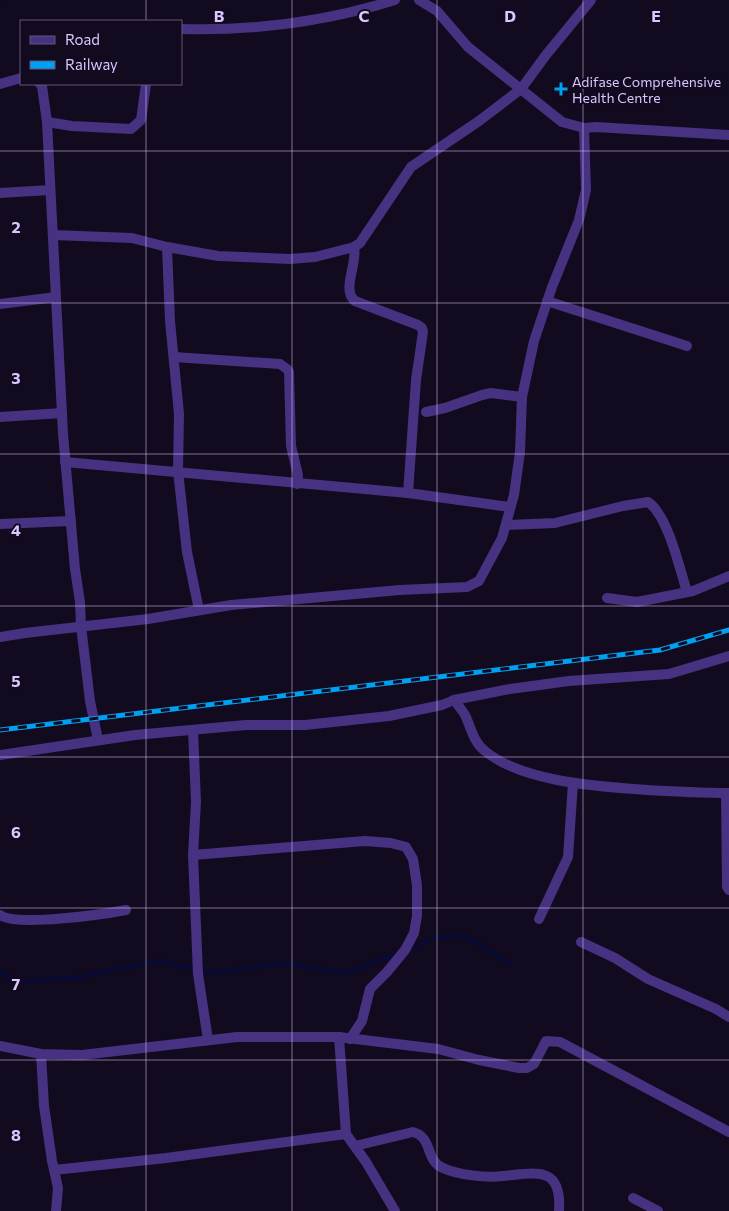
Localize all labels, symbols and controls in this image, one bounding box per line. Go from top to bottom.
text: B [214,6,225,25]
text: C [359,6,370,25]
text: D [504,6,516,25]
text: E [651,6,661,25]
legend [20,20,182,85]
text: Road [65,30,100,48]
text: Railway [65,55,118,73]
place label: Adifase Comprehensive Health Centre [572,73,721,106]
marker: Adifase Comprehensive Health Centre [554,82,568,96]
text: 2 [11,217,21,236]
text: 3 [11,368,21,387]
text: 4 [11,520,21,539]
text: 5 [11,671,21,690]
text: 6 [11,822,21,841]
text: 7 [12,974,21,993]
text: 8 [11,1125,21,1144]

